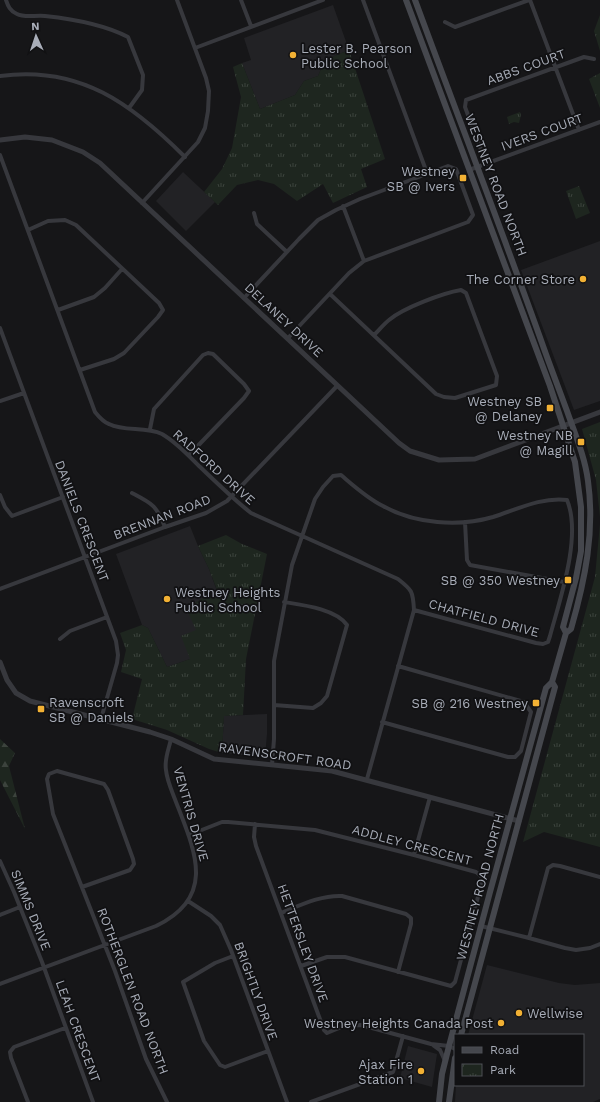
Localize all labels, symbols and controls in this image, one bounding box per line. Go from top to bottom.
north arrow [16,16,56,56]
text: N [31,20,40,33]
place label: Lester B. Pearson Public School [301,41,412,71]
street label: ABBS COURT [485,46,567,88]
marker: Lester B. Pearson Public School [288,50,298,60]
street label: IVERS COURT [499,110,585,154]
street label: WESTNEY ROAD NORTH [462,112,530,258]
place label: Westney SB @ Ivers [387,164,455,194]
marker: Westney SB @ Ivers [458,173,468,183]
place label: The Corner Store [466,272,575,287]
marker: The Corner Store [578,274,588,284]
street label: DELANEY DRIVE [242,280,326,360]
place label: Westney SB @ Delaney [467,394,542,424]
marker: Westney SB @ Delaney [545,403,555,413]
street label: RADFORD DRIVE [170,426,258,508]
place label: Westney NB @ Magill [497,428,573,458]
marker: Westney NB @ Magill [576,437,586,447]
street label: DANIELS CRESCENT [52,458,112,584]
street label: BRENNAN ROAD [111,492,213,542]
place label: SB @ 350 Westney [441,573,560,588]
marker: SB @ 350 Westney [563,575,573,585]
place label: Westney Heights Public School [175,585,281,615]
marker: Westney Heights Public School [162,594,172,604]
street label: CHATFIELD DRIVE [427,596,541,640]
place label: Ravenscroft SB @ Daniels [49,695,134,725]
place label: SB @ 216 Westney [411,696,528,711]
marker: SB @ 216 Westney [531,698,541,708]
marker: Ravenscroft SB @ Daniels [36,704,46,714]
street label: RAVENSCROFT ROAD [218,739,352,773]
street label: VENTRIS DRIVE [170,765,212,863]
street label: WESTNEY ROAD NORTH [453,812,507,962]
street label: ADDLEY CRESCENT [350,822,474,868]
street label: SIMMS DRIVE [8,867,54,953]
street label: HETTERSLEY DRIVE [275,882,331,1004]
street label: ROTHERGLEN ROAD NORTH [94,906,172,1076]
street label: BRIGHTLY DRIVE [231,940,281,1042]
street label: LEAH CRESCENT [53,978,103,1084]
place label: Wellwise [527,1006,583,1021]
marker: Wellwise [514,1008,524,1018]
place label: Westney Heights Canada Post [304,1016,494,1031]
marker: Westney Heights Canada Post [496,1018,506,1028]
legend [454,1034,584,1086]
text: Road [490,1043,519,1057]
place label: Ajax Fire Station 1 [358,1057,413,1087]
text: Park [490,1063,516,1077]
marker: Ajax Fire Station 1 [416,1066,426,1076]

